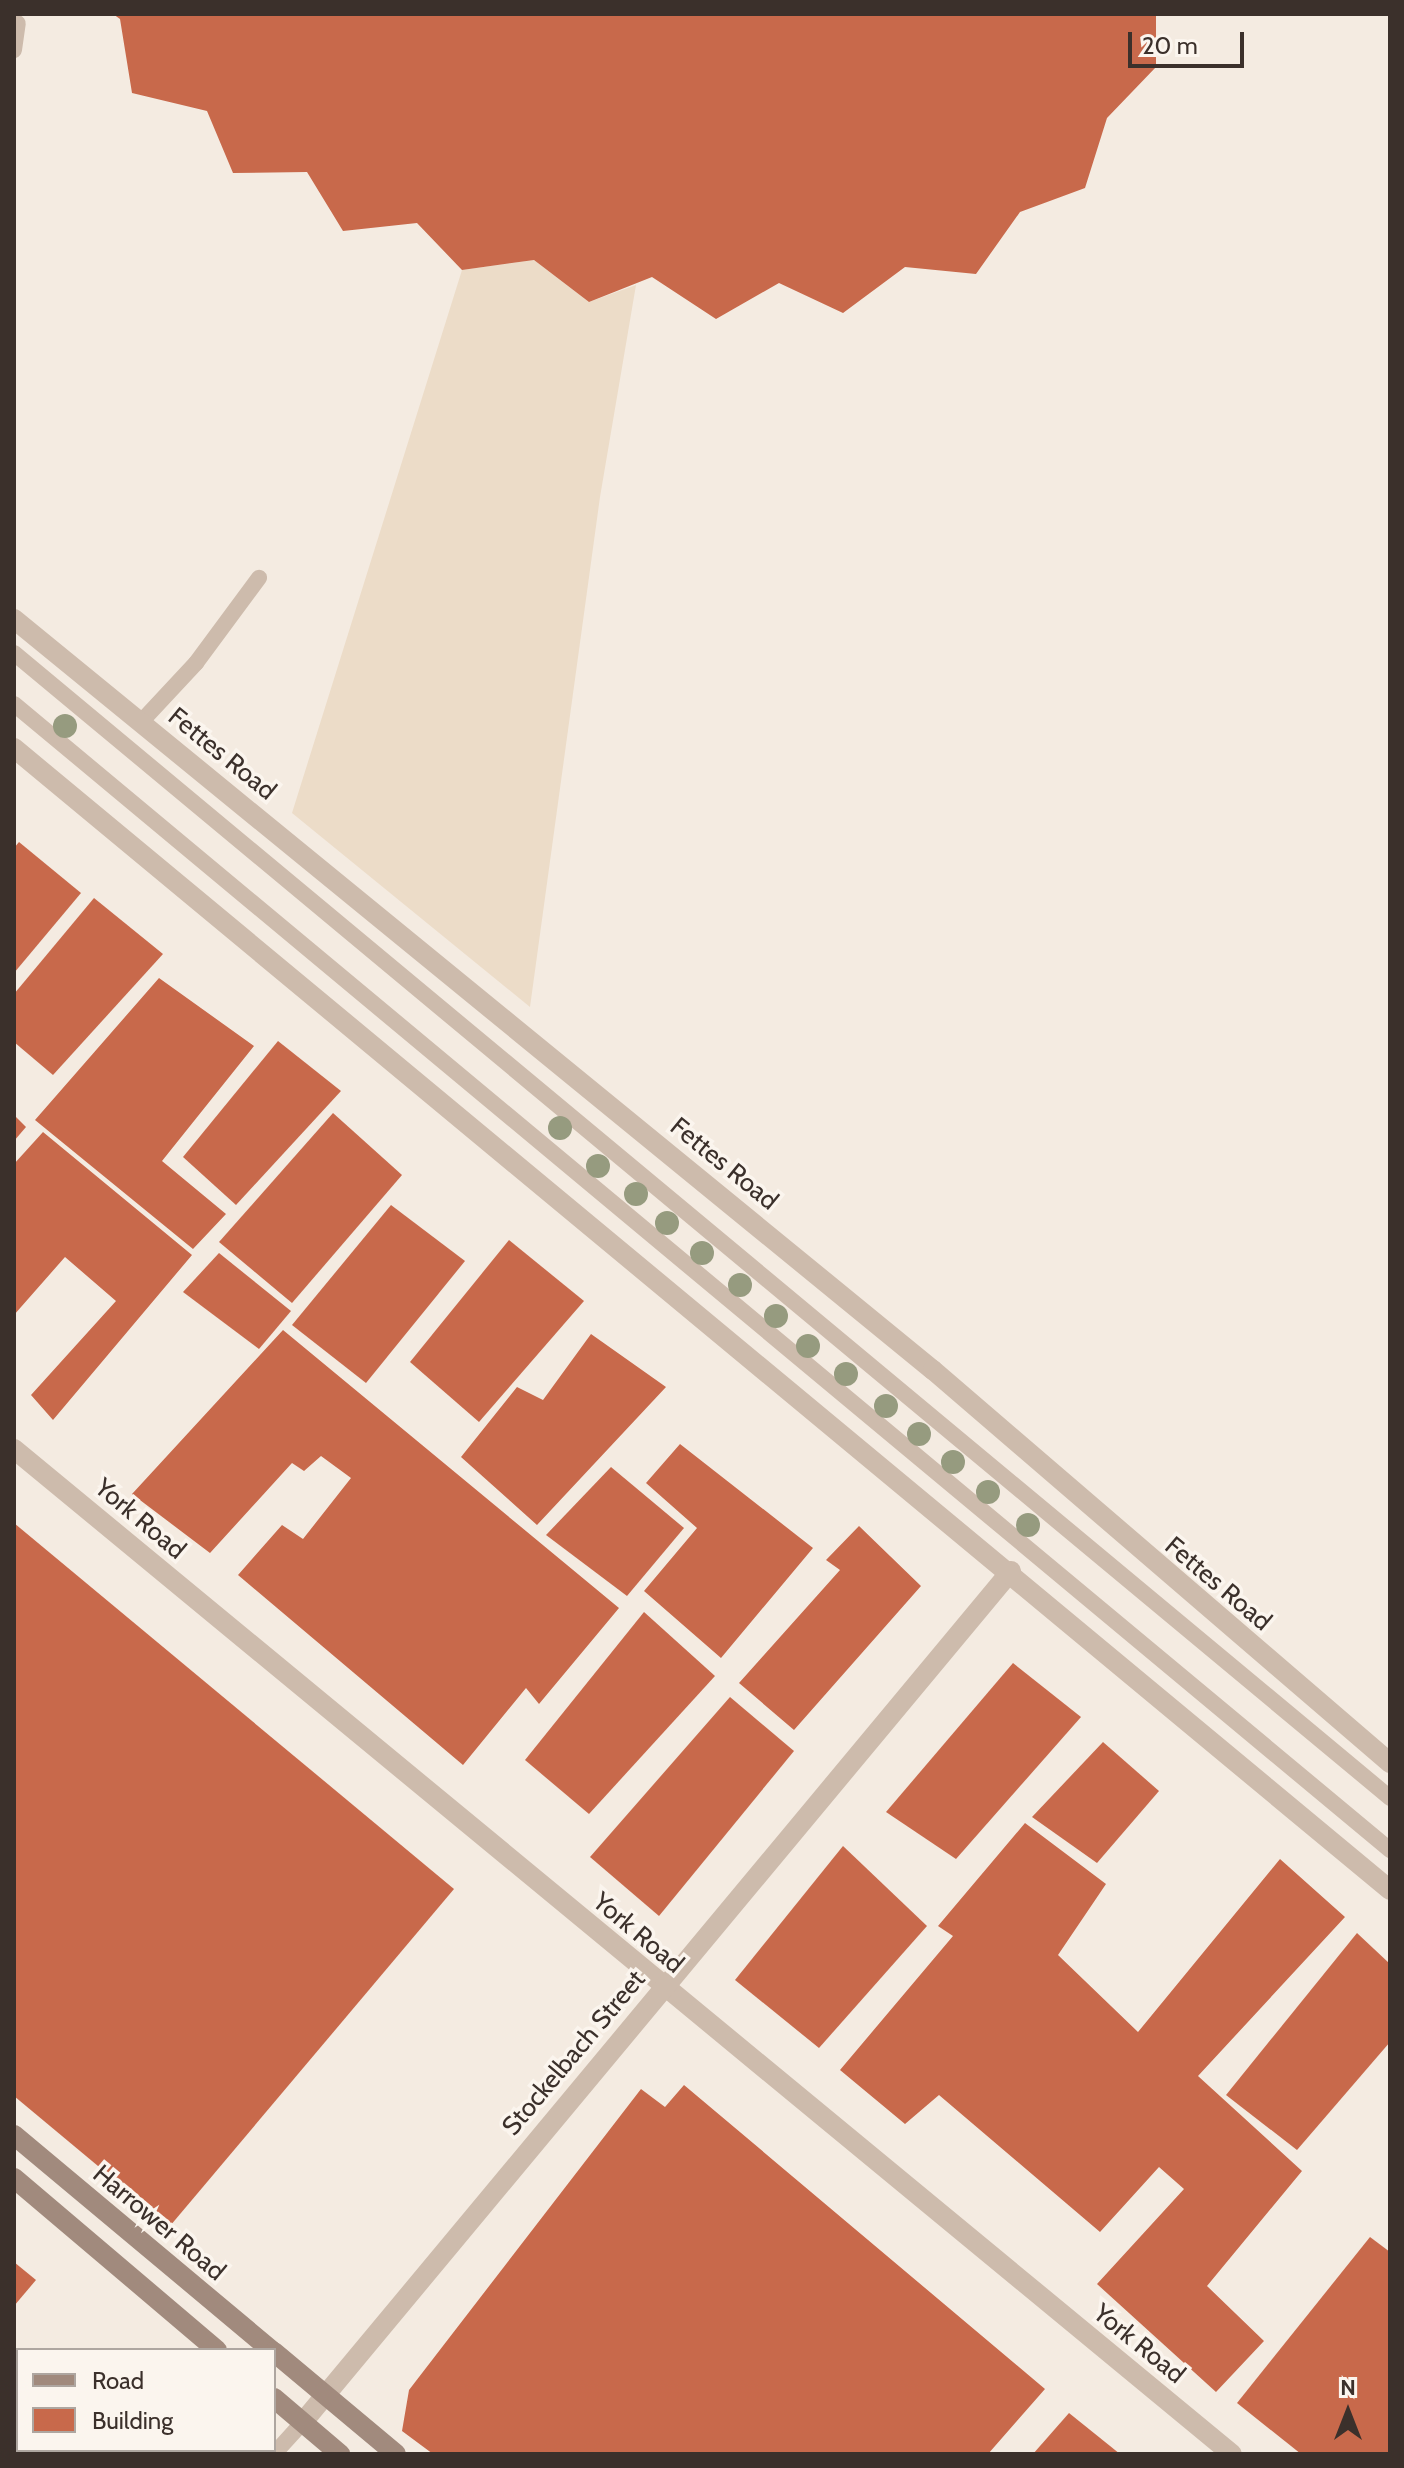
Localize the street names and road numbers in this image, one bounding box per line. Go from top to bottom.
street label: Fettes Road [162,701,282,807]
street label: Fettes Road [664,1111,784,1217]
street label: York Road [88,1472,192,1566]
street label: Fettes Road [1158,1530,1278,1638]
street label: York Road [586,1886,690,1980]
street label: Stockelbach Street [496,1964,652,2142]
street label: Harrower Road [86,2159,232,2287]
street label: York Road [1087,2298,1191,2390]

